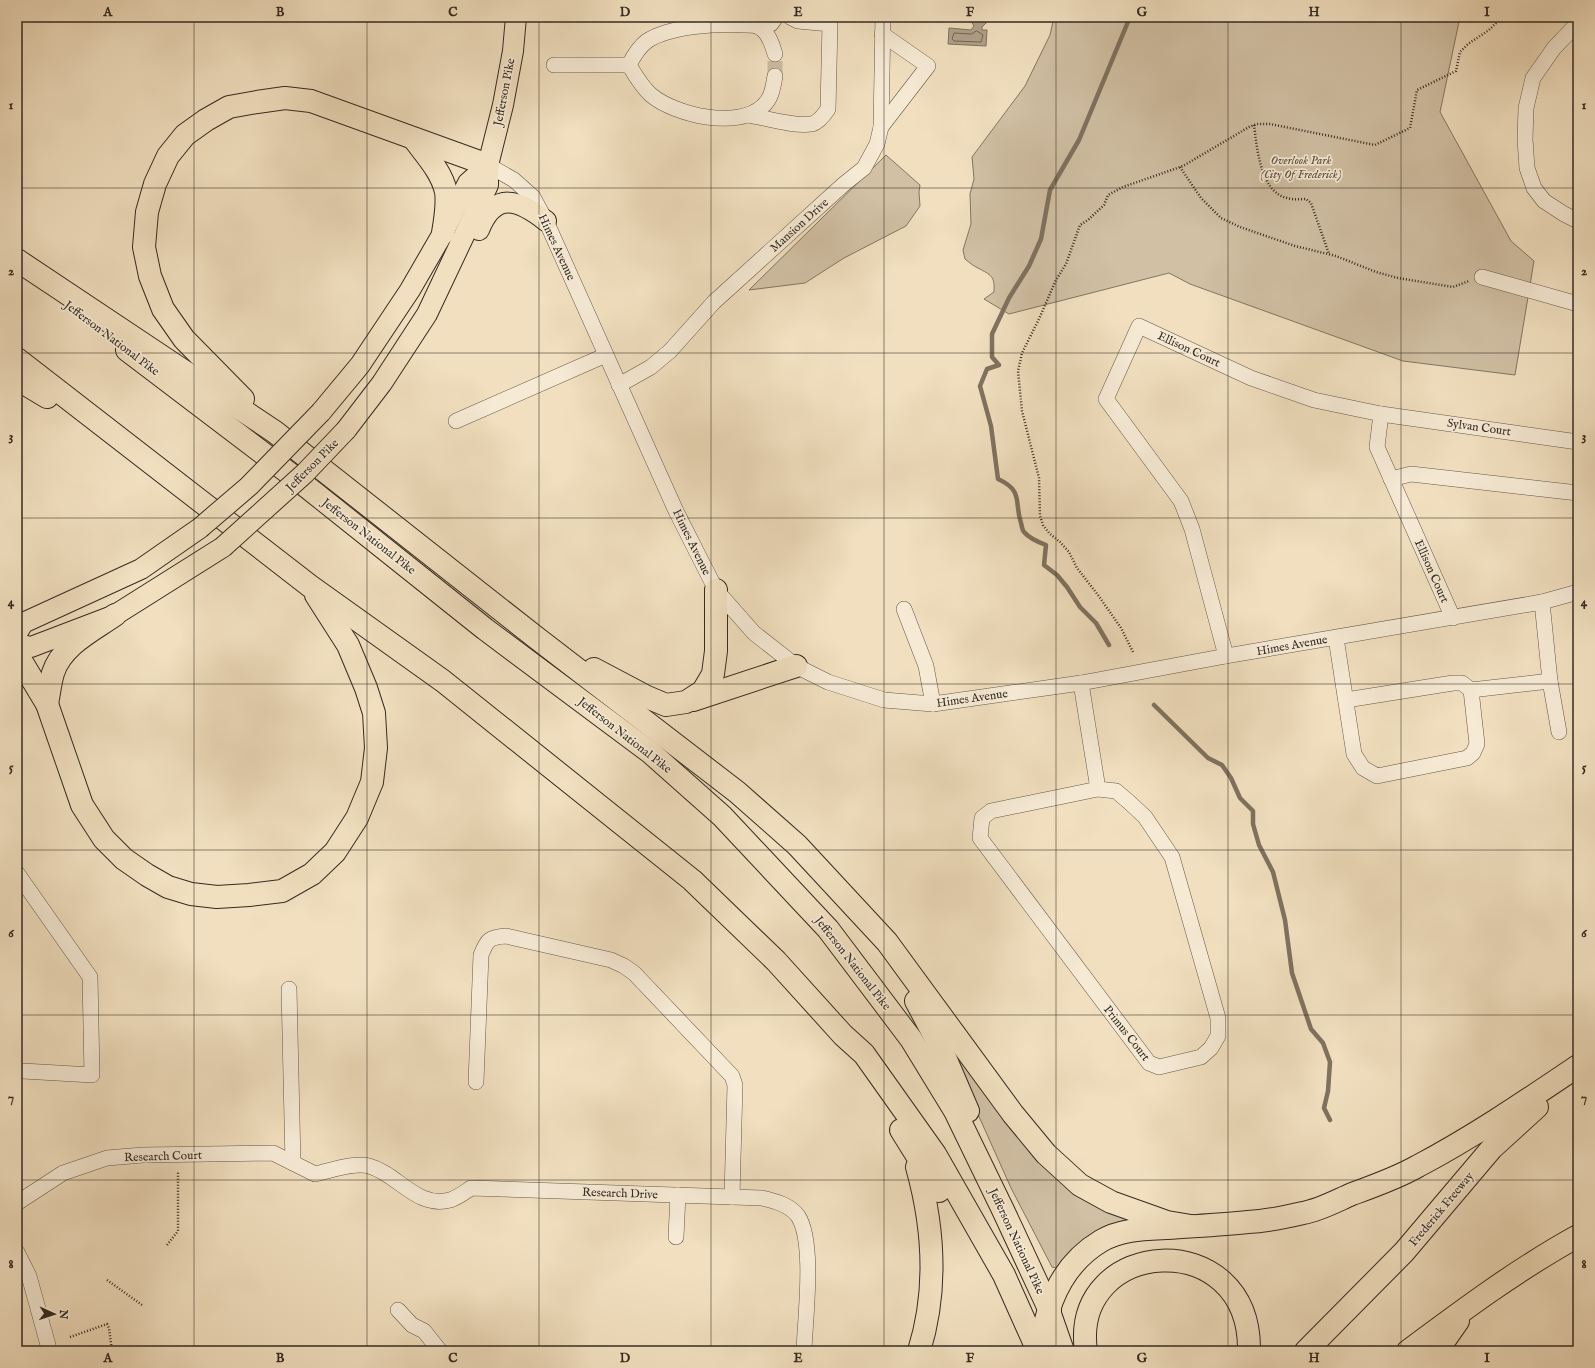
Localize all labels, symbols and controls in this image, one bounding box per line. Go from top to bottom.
text: A [103,4,114,21]
text: B [276,4,285,21]
text: C [448,4,458,21]
text: D [620,4,631,21]
text: E [793,4,803,21]
text: F [966,4,975,21]
text: G [1137,4,1148,21]
text: H [1308,4,1320,21]
text: I [1484,4,1490,21]
street label: Jefferson Pike [490,56,519,129]
text: 1 [9,97,14,114]
text: 1 [1582,97,1587,114]
park label: Overlook Park (City Of Frederick) [1260,153,1342,182]
street label: Mansion Drive [767,195,832,256]
street label: Himes Avenue [535,212,579,283]
text: 2 [8,263,14,280]
text: 2 [1581,263,1587,280]
street label: Jefferson National Pike [59,297,163,380]
street label: Ellison Court [1155,328,1223,371]
street label: Sylvan Court [1446,416,1512,439]
text: 3 [9,428,14,445]
text: 3 [1582,428,1587,445]
street label: Jefferson Pike [281,435,343,497]
street label: Jefferson National Pike [316,494,419,579]
street label: Himes Avenue [669,507,714,578]
street label: Ellison Court [1411,537,1452,605]
text: 4 [8,594,15,611]
text: 4 [1581,594,1588,611]
street label: Himes Avenue [1255,632,1329,659]
street label: Himes Avenue [935,686,1009,711]
street label: Jefferson National Pike [572,693,675,778]
text: 5 [9,759,14,776]
text: 5 [1582,759,1587,776]
street label: Jefferson National Pike [809,912,894,1014]
text: 6 [8,925,14,942]
text: 6 [1581,925,1587,942]
street label: Primus Court [1100,1002,1153,1064]
text: 7 [8,1090,14,1107]
text: 7 [1581,1090,1587,1107]
street label: Research Court [124,1148,202,1165]
street label: Frederick Freeway [1406,1169,1477,1250]
street label: Jefferson National Pike [984,1184,1048,1297]
street label: Research Drive [582,1185,659,1202]
text: 8 [8,1256,14,1273]
text: 8 [1581,1256,1587,1273]
north arrow [34,1294,74,1334]
text: N [56,1308,70,1320]
text: A [103,1350,114,1367]
text: B [276,1350,285,1367]
text: C [448,1350,458,1367]
text: D [620,1350,631,1367]
text: E [793,1350,803,1367]
text: F [966,1350,975,1367]
text: G [1137,1350,1148,1367]
text: H [1308,1350,1320,1367]
text: I [1484,1350,1490,1367]

